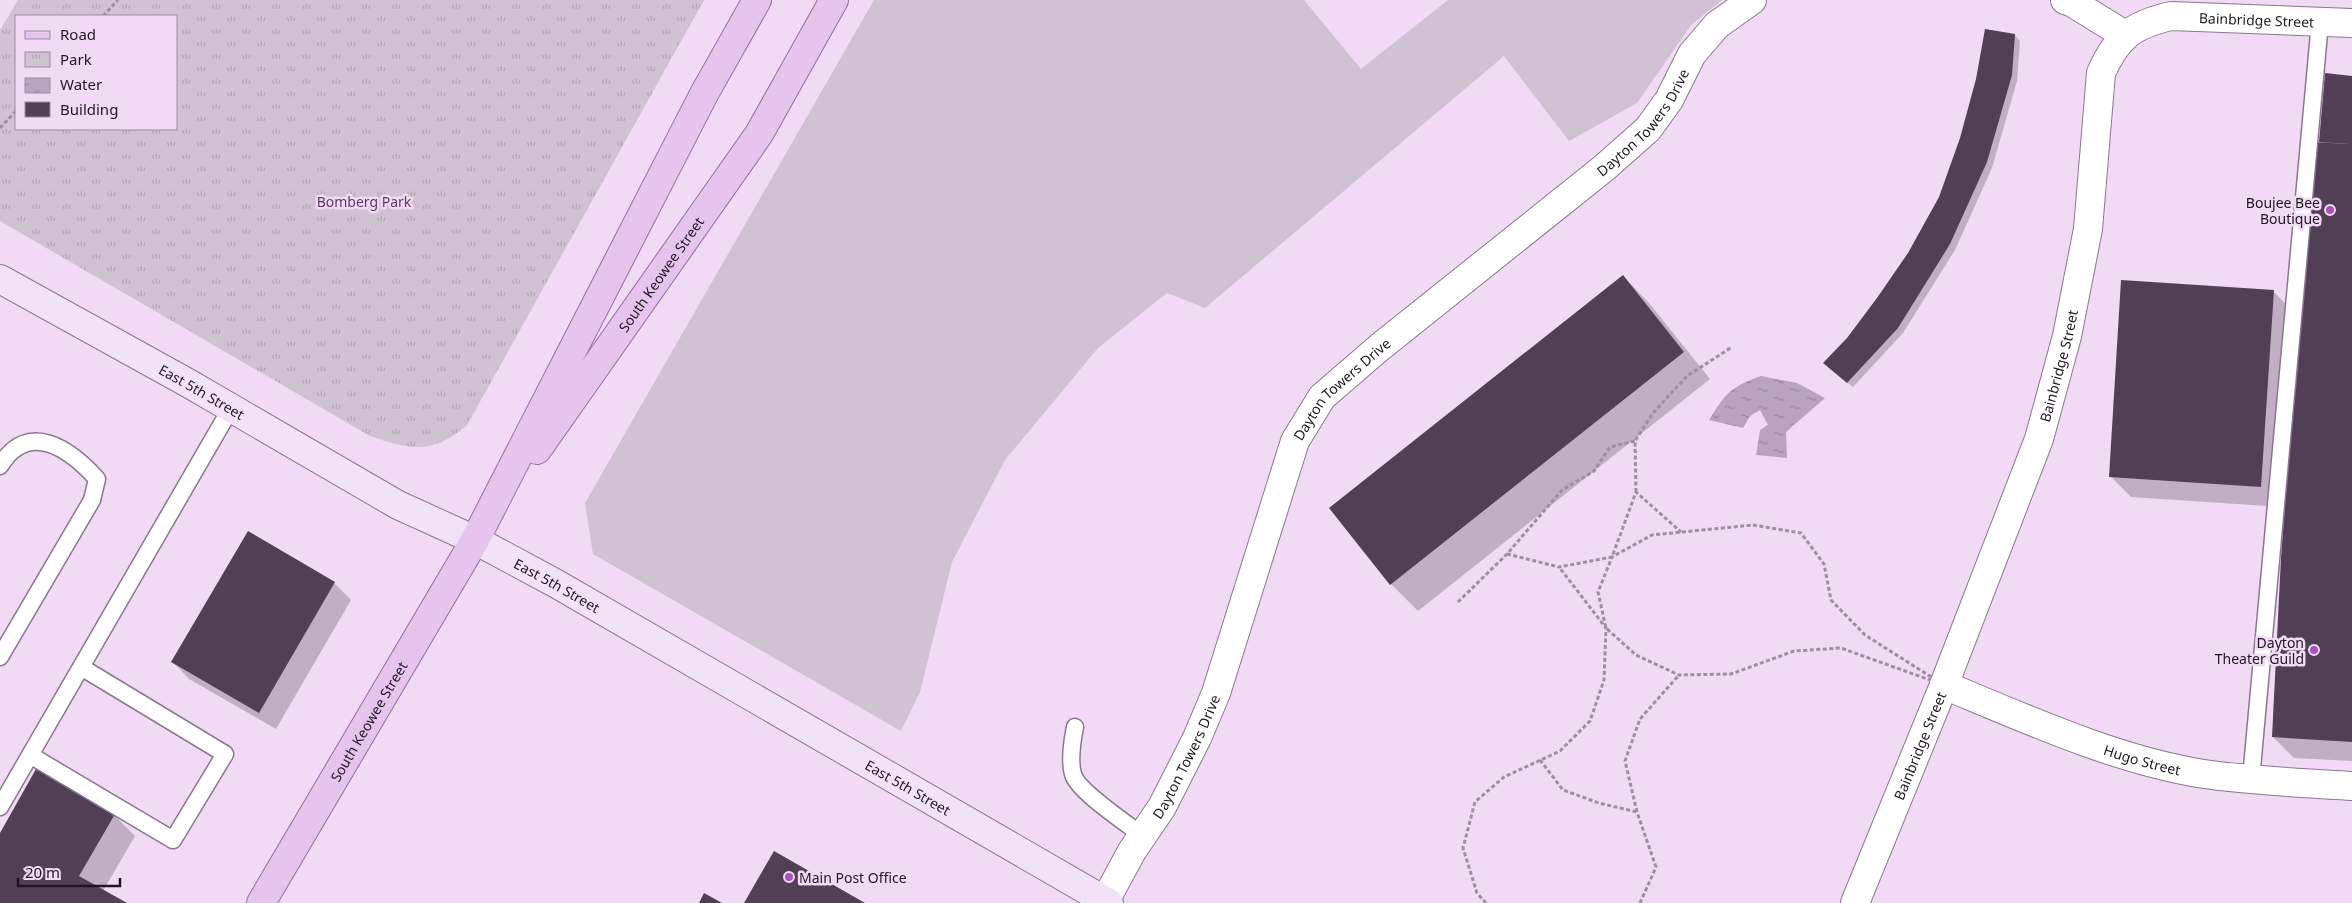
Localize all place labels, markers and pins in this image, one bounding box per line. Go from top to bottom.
place label: Boujee Bee Boutique [2246,193,2320,228]
marker: Boujee Bee Boutique [2324,204,2336,216]
place label: Dayton Theater Guild [2215,633,2304,668]
marker: Dayton Theater Guild [2308,644,2320,656]
place label: Main Post Office [799,868,907,887]
marker: Main Post Office [783,871,795,883]

